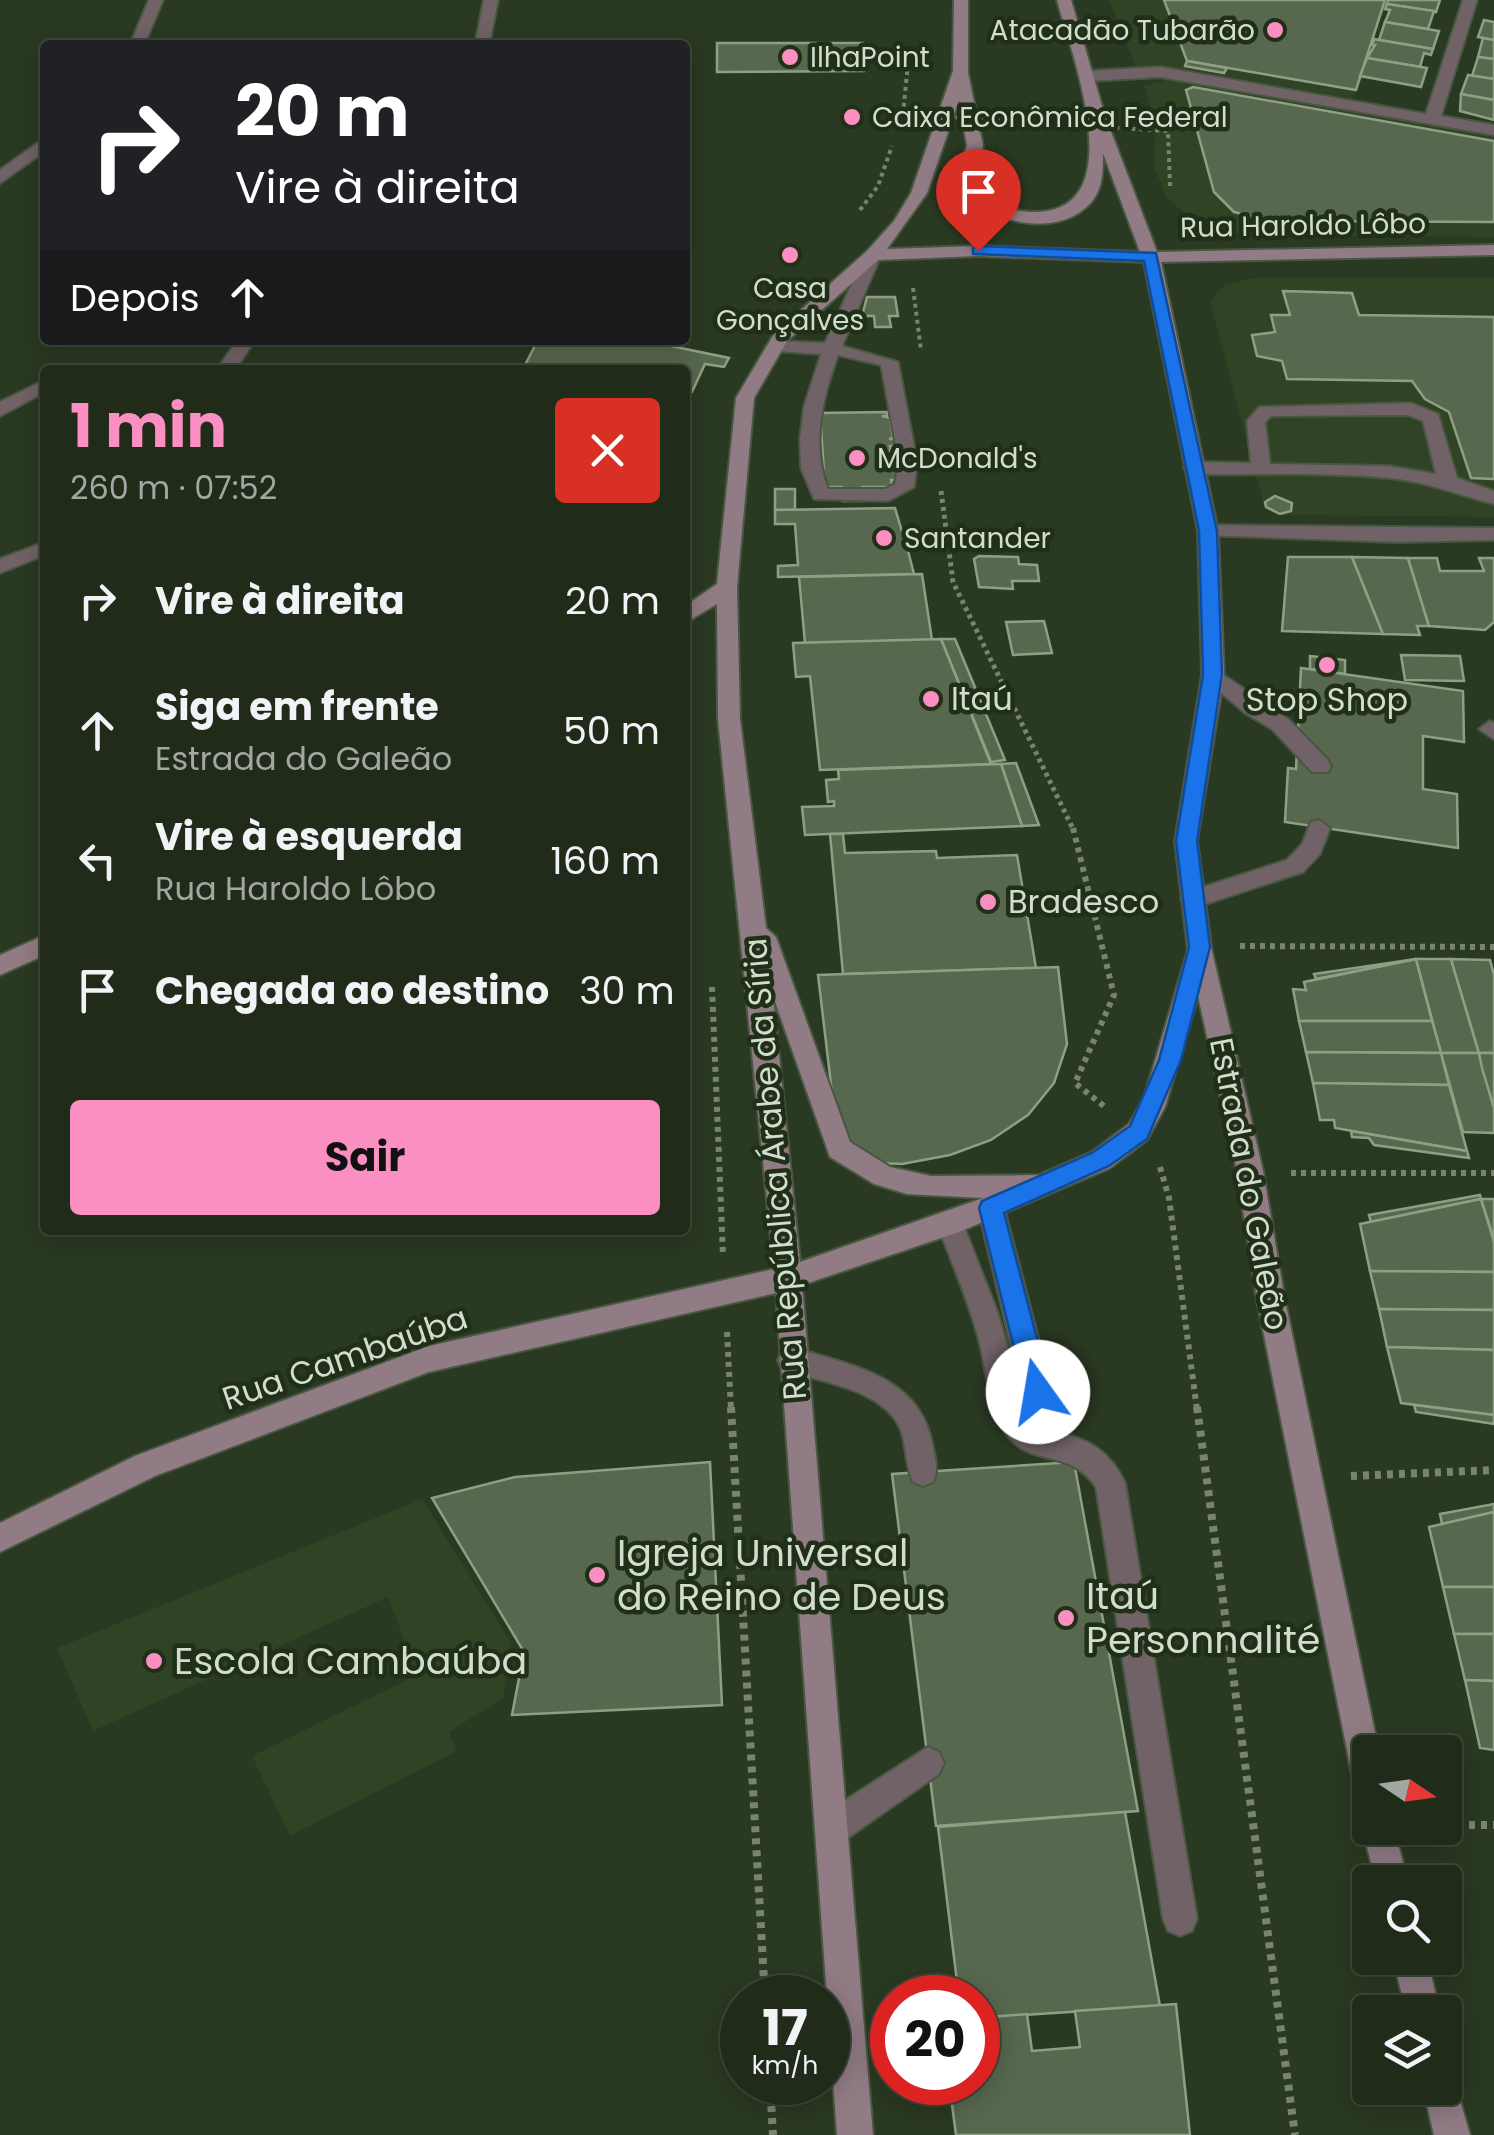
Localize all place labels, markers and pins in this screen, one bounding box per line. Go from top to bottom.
place label: Atacadão Tubarão [990,11,1255,50]
marker: Atacadão Tubarão [1264,19,1286,41]
place label: IlhaPoint [810,38,930,77]
marker: IlhaPoint [779,46,801,68]
place label: Caixa Econômica Federal [872,98,1228,137]
marker: Caixa Econômica Federal [841,106,863,128]
pin [936,149,1021,252]
marker: Casa Gonçalves [779,244,801,266]
place label: Casa Gonçalves [716,269,864,340]
place label: McDonald's [877,439,1038,478]
marker: McDonald's [846,447,868,469]
place label: Santander [904,519,1051,558]
marker: Santander [873,527,895,549]
marker: Stop Shop [1316,654,1338,676]
place label: Itaú [951,676,1013,721]
place label: Stop Shop [1246,677,1408,722]
marker: Itaú [920,688,942,710]
place label: Bradesco [1008,879,1159,924]
marker: Bradesco [977,891,999,913]
place label: Igreja Universal do Reino de Deus [617,1526,946,1623]
marker: Igreja Universal do Reino de Deus [586,1564,608,1586]
place label: Itaú Personnalité [1086,1569,1320,1666]
marker: Itaú Personnalité [1055,1607,1077,1629]
place label: Escola Cambaúba [174,1634,527,1687]
marker: Escola Cambaúba [143,1650,165,1672]

